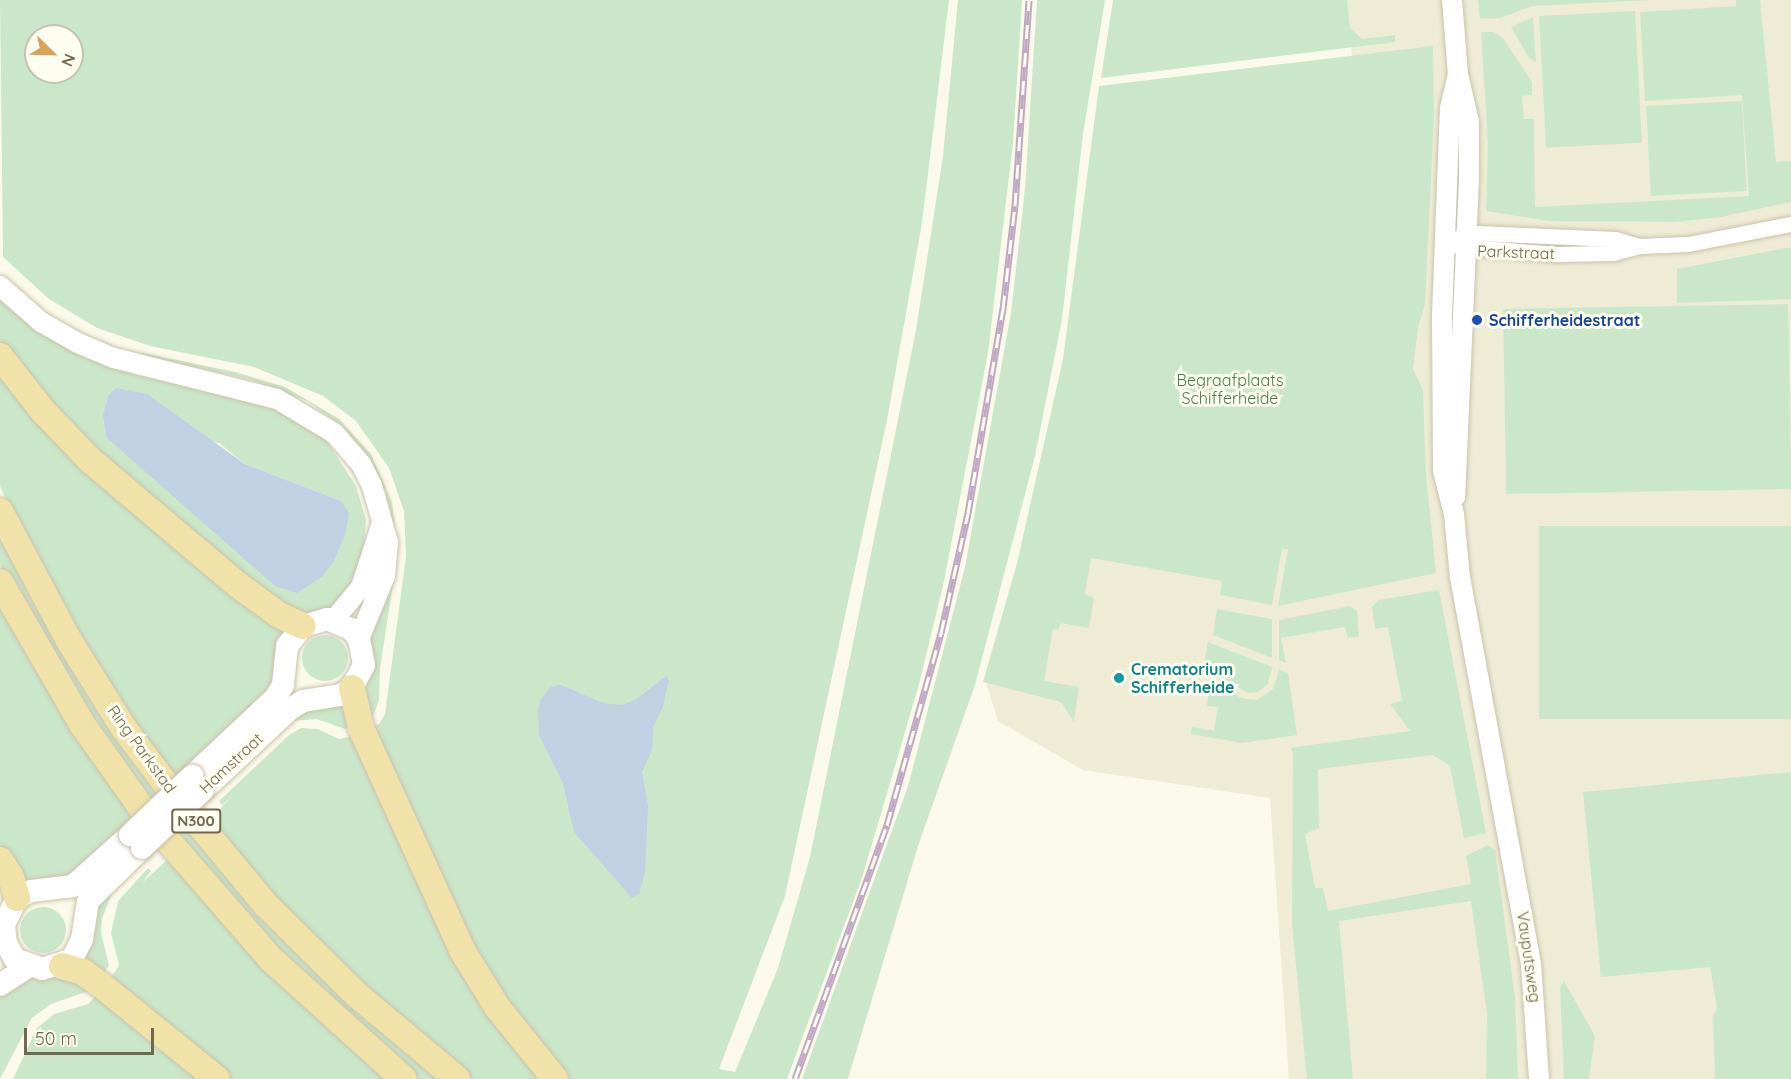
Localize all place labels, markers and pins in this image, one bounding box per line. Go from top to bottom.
place label: Schifferheidestraat [1489,310,1640,330]
marker: Schifferheidestraat [1470,313,1484,327]
place label: Crematorium Schifferheide [1131,659,1234,697]
marker: Crematorium Schifferheide [1112,671,1126,685]

